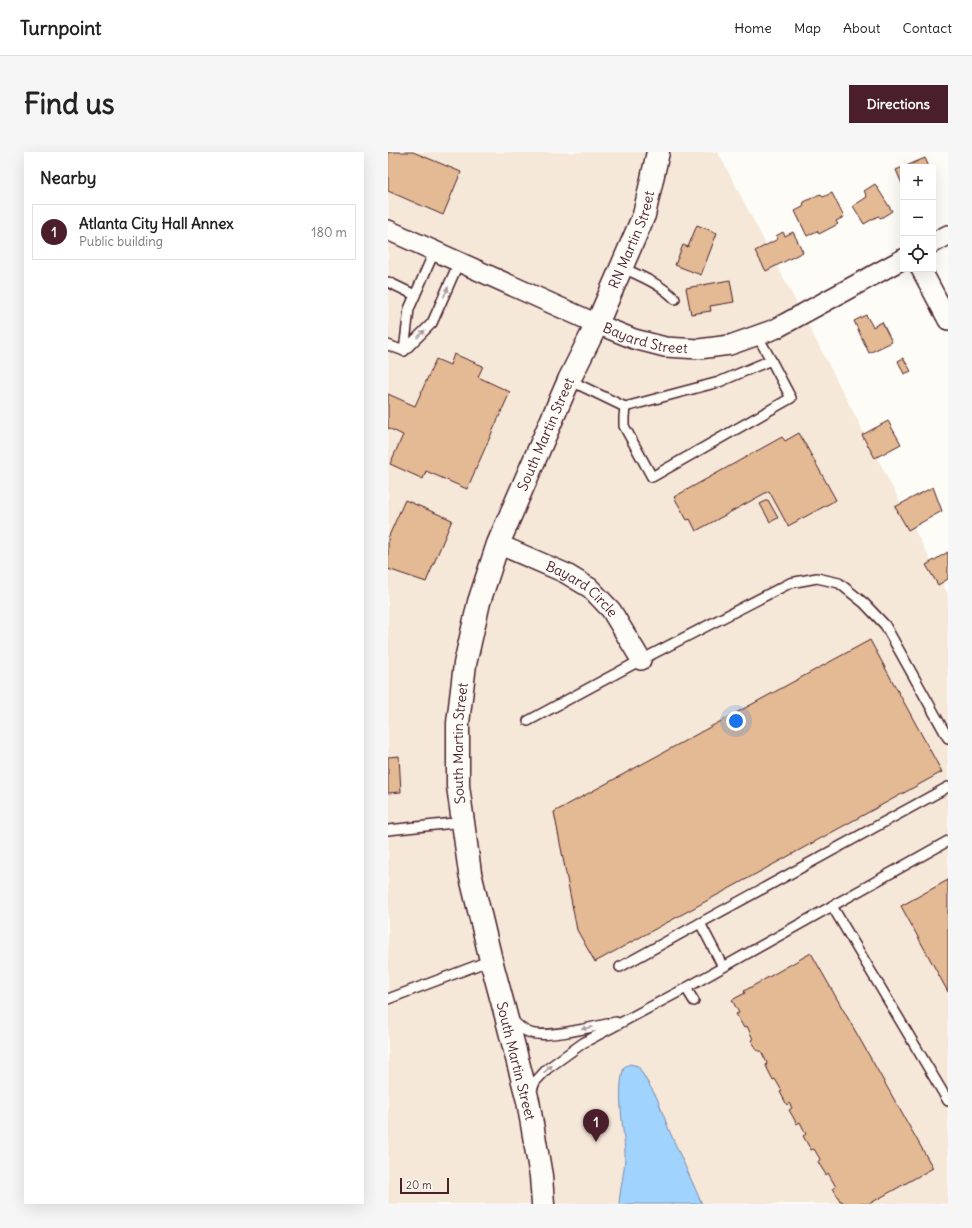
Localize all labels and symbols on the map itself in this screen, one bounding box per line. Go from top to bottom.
street label: RN Martin Street [604,189,658,291]
one-way arrow [443,287,449,298]
street label: Bayard Street [600,318,688,357]
one-way arrow [416,329,426,339]
street label: South Martin Street [513,374,578,494]
street label: Bayard Circle [543,557,622,620]
street label: South Martin Street [449,681,472,805]
your location [726,711,746,731]
street label: South Martin Street [493,1000,540,1122]
one-way arrow [581,1025,593,1031]
one-way arrow [544,1065,553,1074]
pin: 1 [583,1109,609,1142]
scale bar [400,1176,449,1195]

